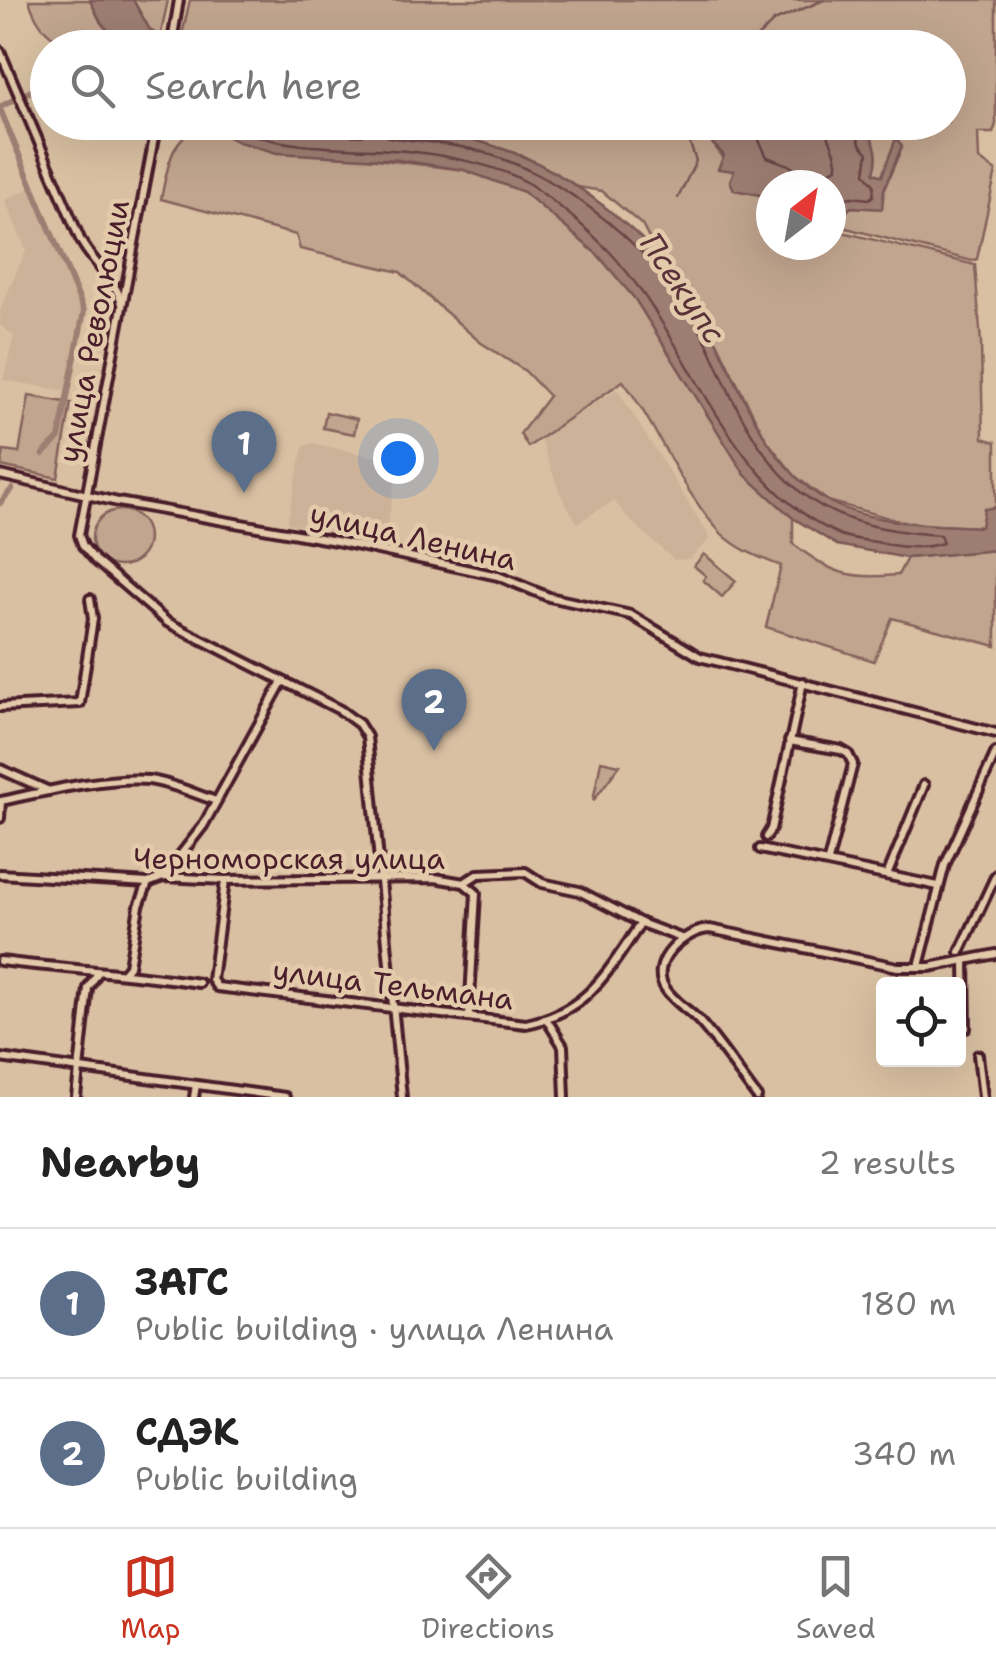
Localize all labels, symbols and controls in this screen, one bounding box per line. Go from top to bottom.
search box [30,30,966,140]
icon: search [65,58,120,113]
text: Search here [145,60,362,111]
north arrow [756,170,846,260]
street label: улица Революции [48,196,139,466]
water label: Псекупс [631,224,736,352]
pin: 1 [212,410,276,493]
your location [373,433,424,484]
street label: улица Ленина [306,493,521,580]
pin: 2 [402,668,466,751]
street label: Черноморская улица [133,838,445,879]
street label: улица Тельмана [270,949,516,1020]
map controls [876,977,966,1067]
button: locate [876,977,966,1067]
text: Nearby [40,1134,200,1190]
text: 2 results [819,1141,956,1184]
text: ЗАГС [135,1256,229,1307]
text: 1 [65,1282,80,1325]
text: 180 m [860,1282,956,1325]
text: Public building · улица Ленина [135,1307,613,1350]
text: СДЭК [135,1406,239,1457]
text: 2 [61,1432,84,1475]
text: 340 m [852,1432,956,1475]
text: Public building [135,1457,358,1500]
tab: Map [121,1549,180,1647]
tab: Directions [421,1549,555,1647]
tab: Saved [796,1549,875,1647]

